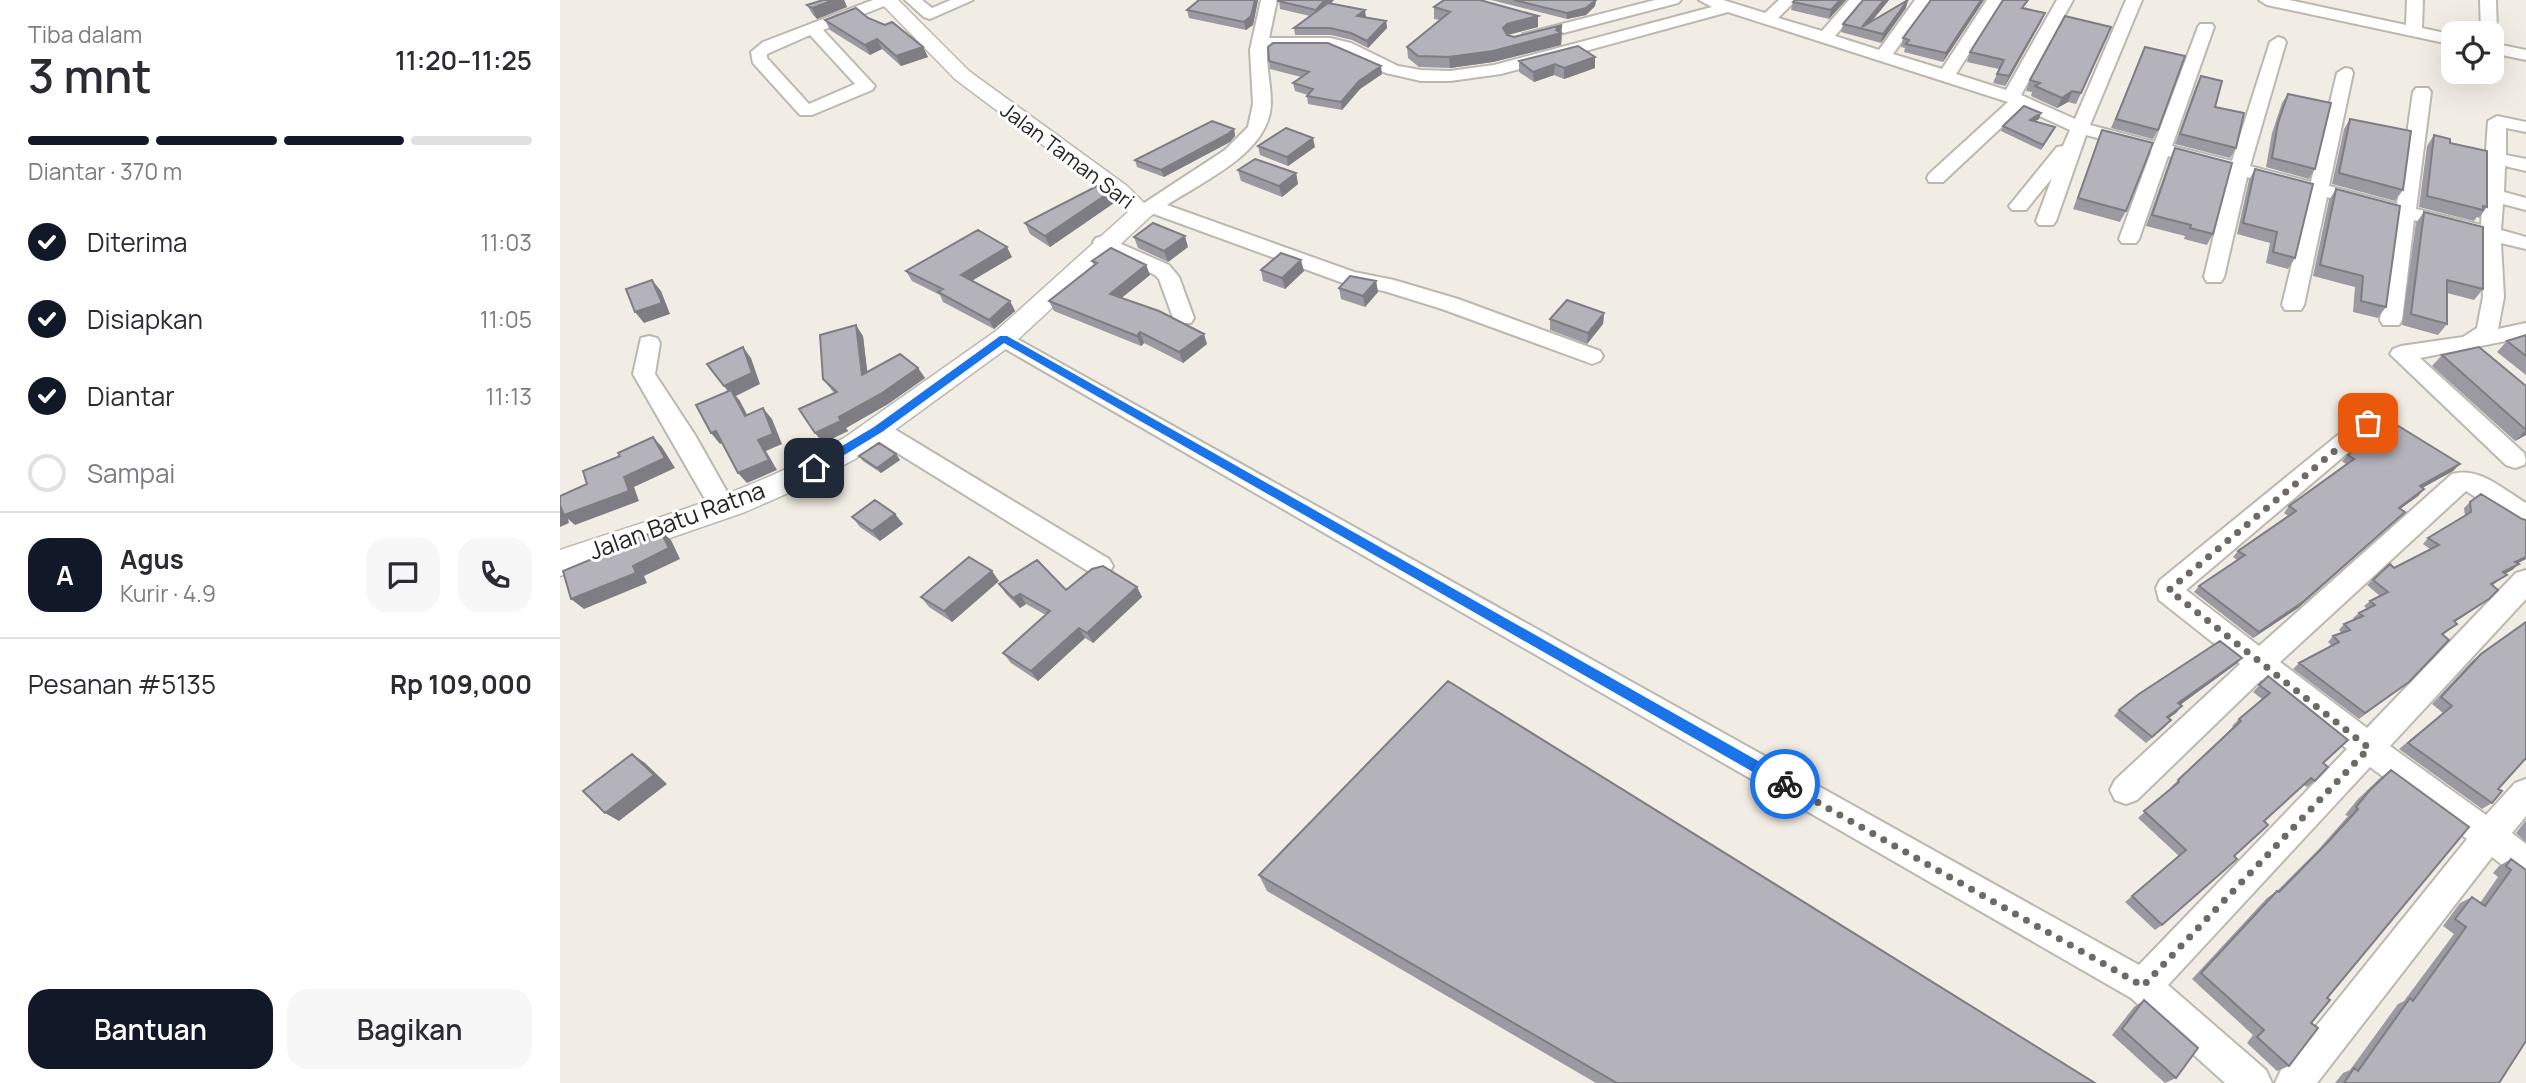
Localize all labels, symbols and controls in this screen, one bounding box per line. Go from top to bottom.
text: Tiba dalam [28,18,142,50]
map controls [2441,21,2504,84]
button: locate [2441,21,2504,84]
text: 11:20–11:25 [395,42,532,78]
text: 3 mnt [28,44,152,107]
street label: Jalan Taman Sari [995,96,1140,215]
text: Diantar · 370 m [28,155,182,187]
icon: check [28,223,66,261]
text: Diterima [87,224,188,260]
text: 11:03 [480,226,532,258]
icon: check [28,300,66,338]
text: Disiapkan [87,301,203,337]
text: 11:05 [480,303,532,335]
icon: check [28,377,66,415]
text: Diantar [87,378,175,414]
text: 11:13 [485,380,532,412]
pin [2338,393,2398,453]
icon: bag [2349,404,2387,442]
pin [784,438,844,498]
icon: home [795,449,833,487]
text: Sampai [87,455,175,491]
street label: Jalan Batu Ratna [584,472,769,567]
button: chat [366,538,440,612]
button: phone [458,538,532,612]
text: Agus [120,541,184,577]
text: A [56,557,74,593]
text: Kurir · 4.9 [120,577,216,609]
text: Pesanan #5135 [28,666,216,702]
text: Rp 109,000 [390,666,532,702]
courier [1750,749,1820,819]
icon: bike [1766,765,1804,803]
button: Bantuan [28,989,273,1069]
button: Bagikan [287,989,532,1069]

